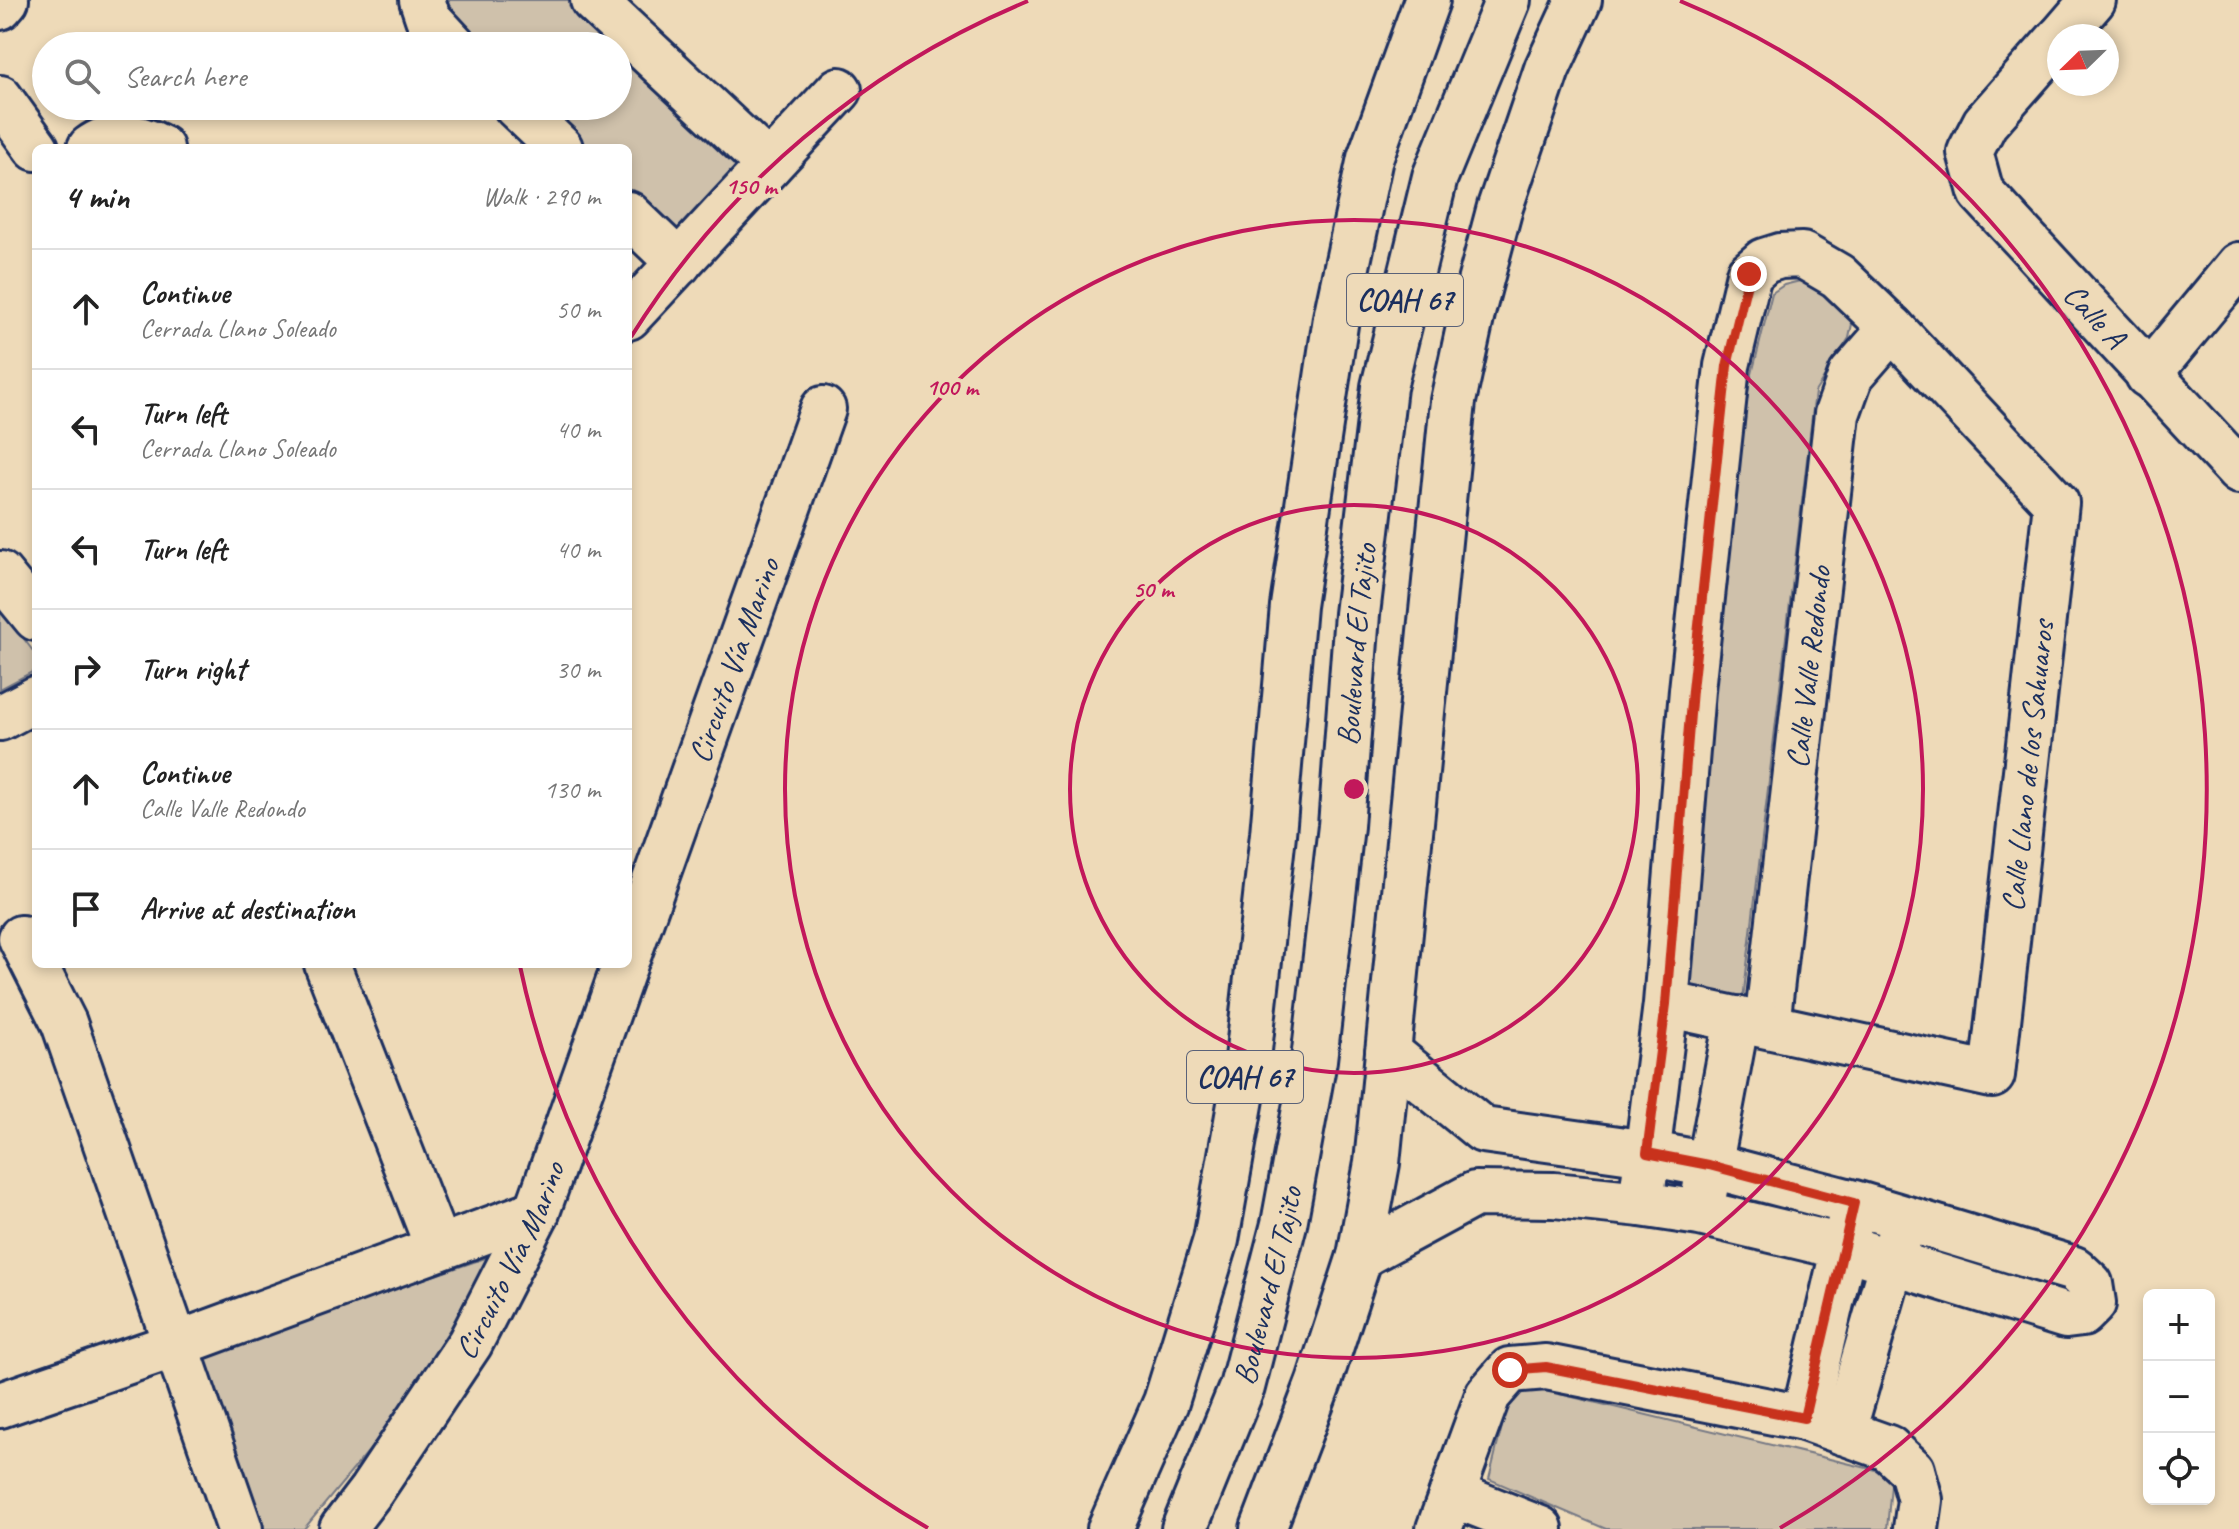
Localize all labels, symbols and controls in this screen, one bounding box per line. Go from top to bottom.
north arrow [2047,24,2119,96]
search box [32,32,632,120]
icon: search [60,54,104,98]
text: Search here [124,57,246,95]
text: 150 m [725,171,779,201]
text: 4 min [64,175,129,218]
text: Walk · 290 m [483,180,600,213]
route end [1731,256,1767,292]
text: Continue [140,274,230,312]
road number: COAH 67 [1347,274,1463,326]
street label: Calle A [2054,274,2136,358]
icon: ahead [64,287,108,331]
text: 50 m [556,293,600,326]
text: Cerrada Llano Soleado [140,312,336,345]
text: 100 m [926,372,980,402]
text: Turn left [140,394,227,432]
icon: left [64,407,108,451]
text: 40 m [556,413,600,446]
text: Cerrada Llano Soleado [140,432,336,465]
icon: left [64,527,108,571]
text: Turn left [140,530,227,568]
text: 40 m [556,533,600,566]
street label: Boulevard El Tajito [1327,540,1386,747]
street label: Circuito Vía Marino [679,551,790,768]
street label: Calle Valle Redondo [1777,563,1841,770]
text: 50 m [1133,574,1176,604]
street label: Calle Llano de los Sahuaros [1992,616,2063,913]
icon: right [64,647,108,691]
text: Turn right [140,650,245,688]
text: 30 m [556,653,600,686]
text: Continue [140,754,230,792]
icon: ahead [64,767,108,811]
text: 130 m [544,773,600,806]
centre of rings [1340,775,1368,803]
text: Calle Valle Redondo [140,792,305,825]
icon: arrive [64,887,108,931]
text: Arrive at destination [140,890,355,928]
road number: COAH 67 [1187,1051,1303,1103]
street label: Circuito Vía Marino [445,1155,575,1367]
street label: Boulevard El Tajito [1223,1182,1312,1389]
map controls [2143,1289,2215,1505]
button: + [2143,1289,2215,1361]
route start [1492,1352,1528,1388]
button: − [2143,1361,2215,1433]
button: locate [2143,1433,2215,1505]

